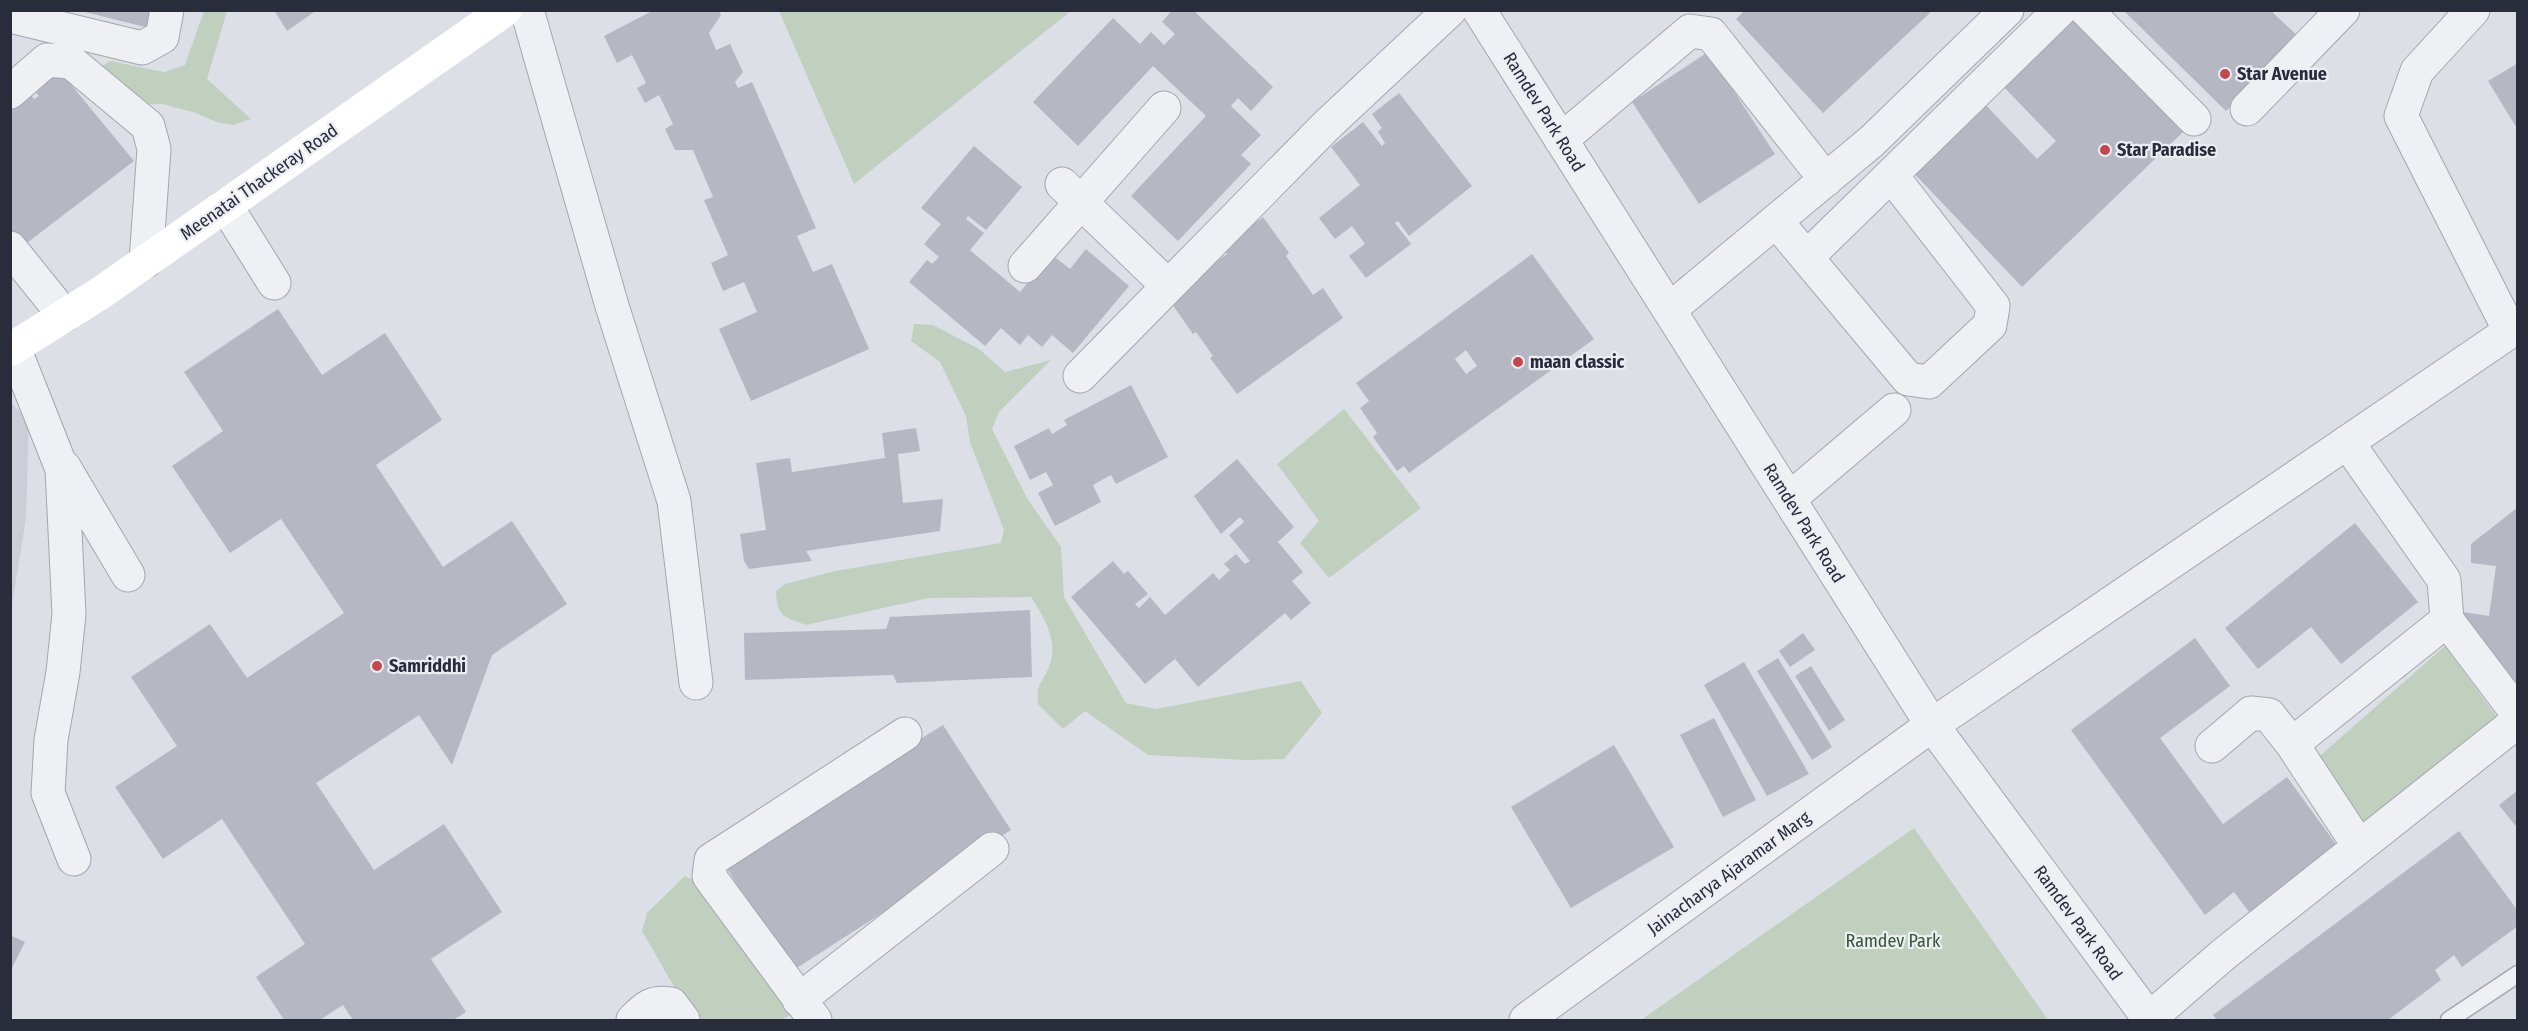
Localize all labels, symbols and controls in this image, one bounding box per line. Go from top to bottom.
street label: Ramdev Park Road [1499,48,1589,176]
place label: Star Avenue [2237,63,2327,85]
marker: Star Avenue [2218,67,2232,81]
street label: Meenatai Thackeray Road [176,119,342,245]
place label: Star Paradise [2117,139,2216,161]
marker: Star Paradise [2098,143,2112,157]
place label: maan classic [1530,351,1625,373]
marker: maan classic [1511,355,1525,369]
street label: Ramdev Park Road [1759,459,1849,587]
place label: Samriddhi [389,655,466,677]
marker: Samriddhi [370,659,384,673]
street label: Jainacharya Ajaramar Marg [1643,806,1815,940]
street label: Ramdev Park Road [2029,861,2127,985]
park label: Ramdev Park [1846,930,1941,952]

